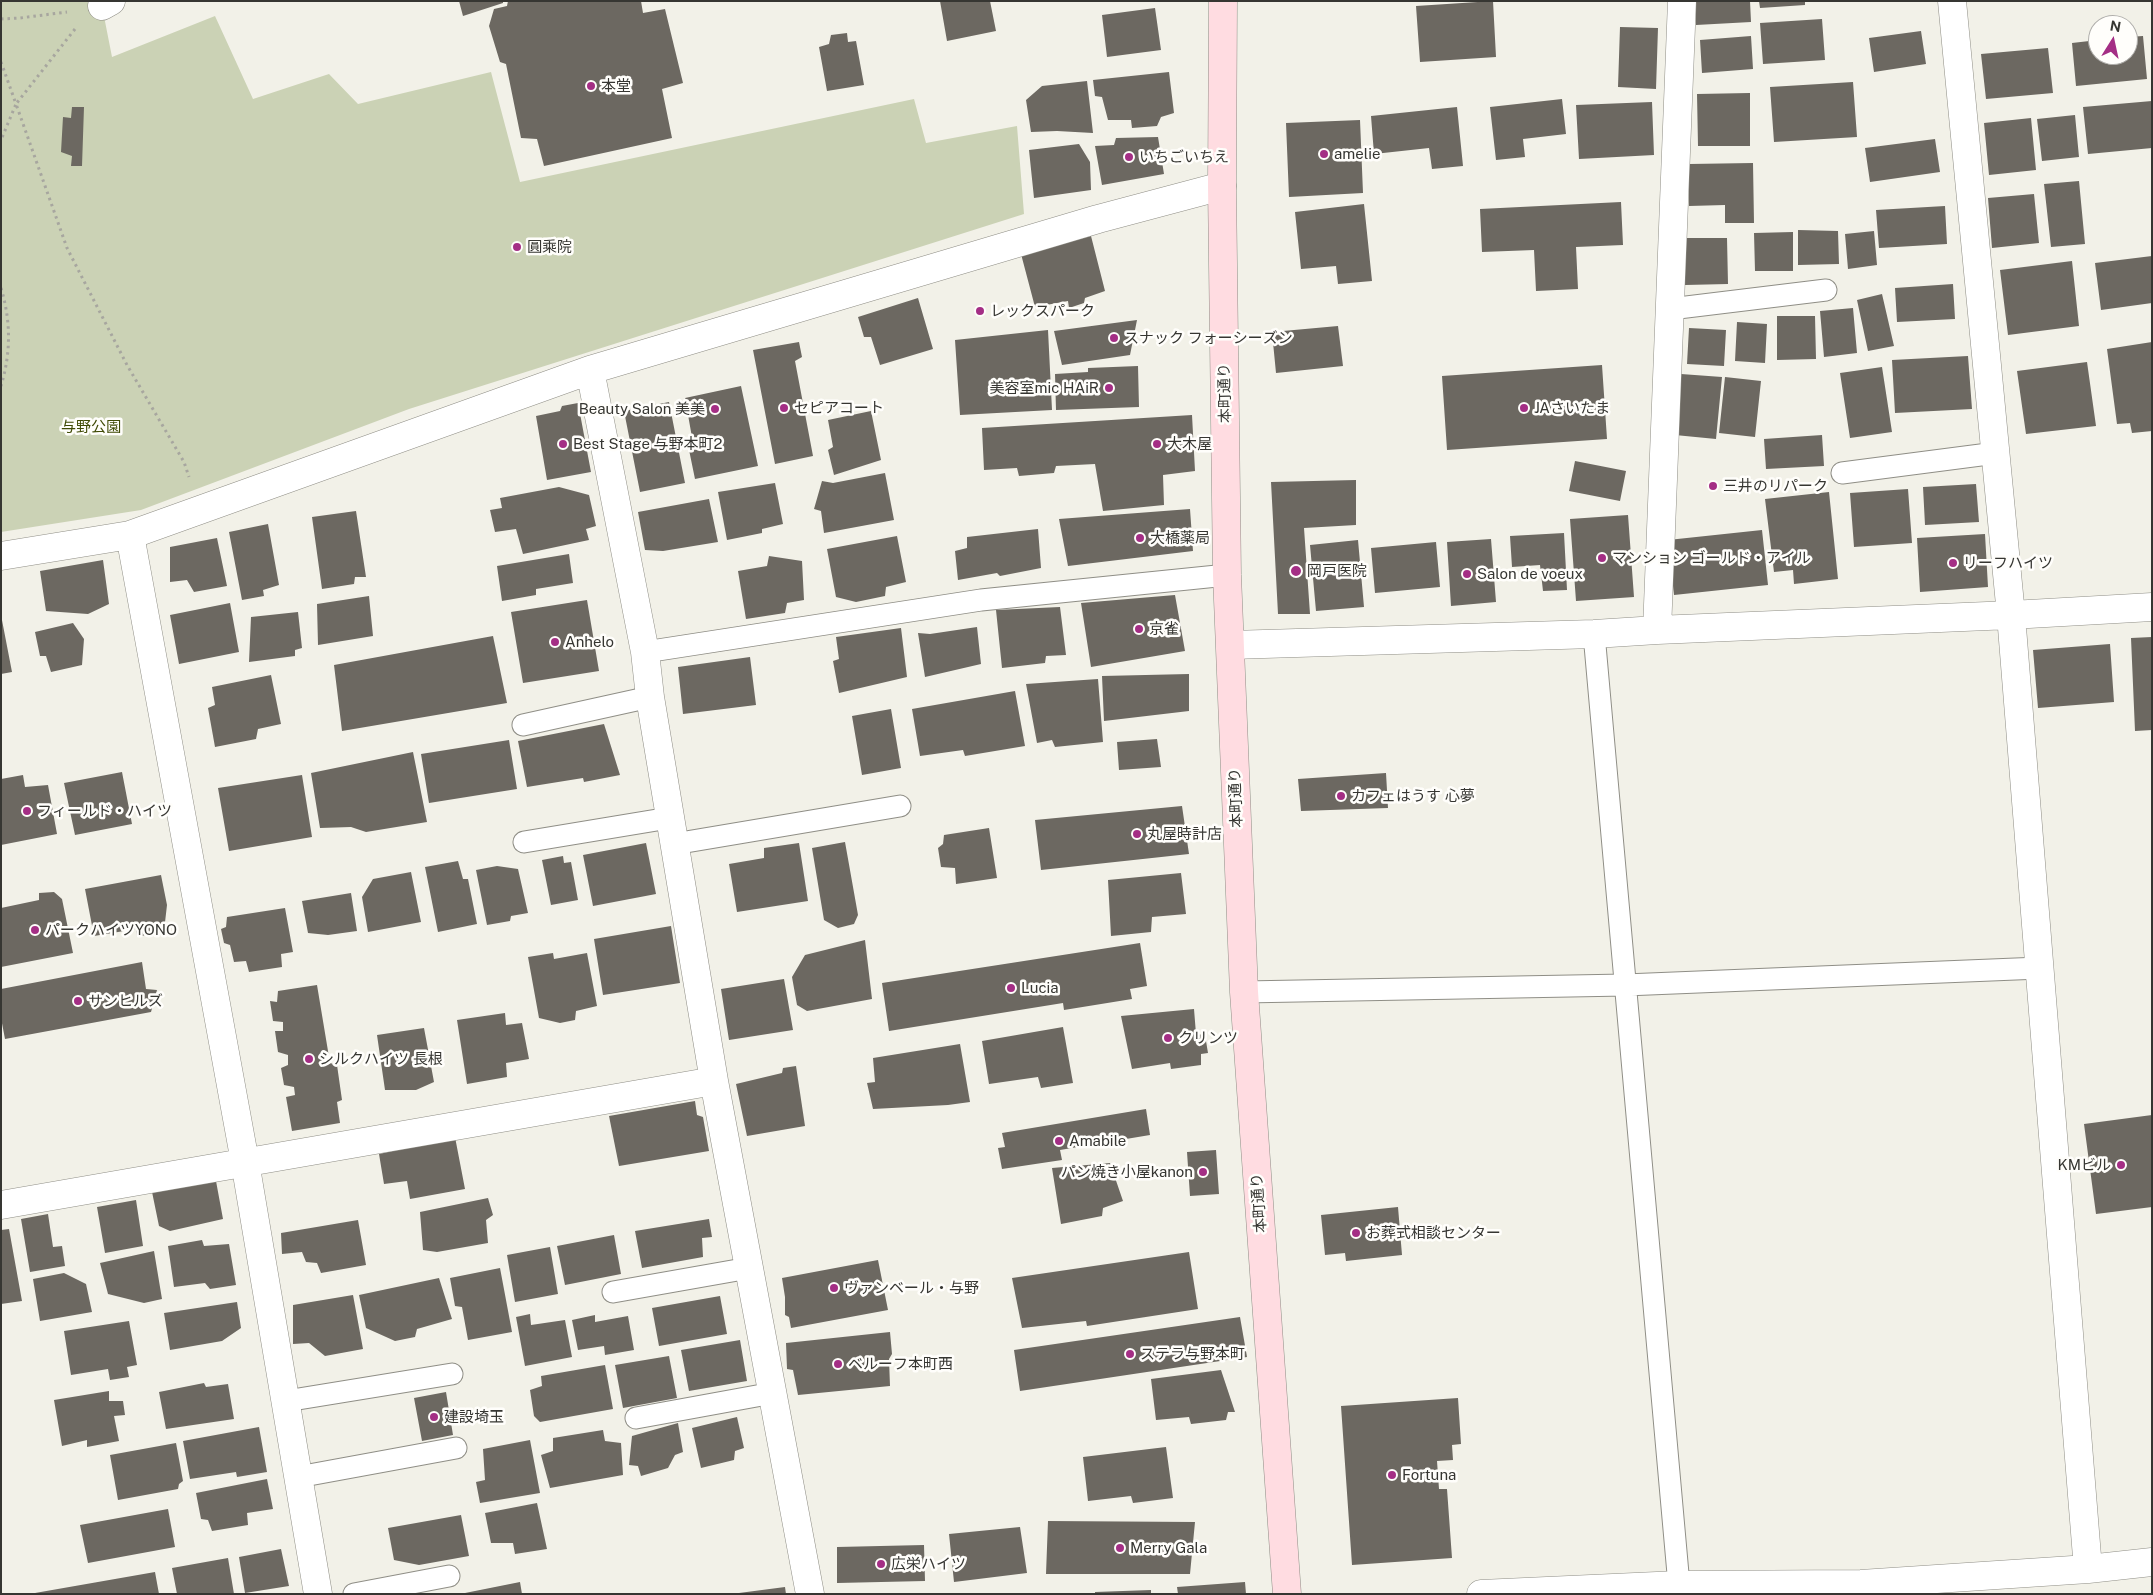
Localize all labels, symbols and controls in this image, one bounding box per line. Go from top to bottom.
north arrow [2088,15,2138,65]
text: N [2109,17,2122,35]
place label: 本堂 [601,77,631,95]
marker: 本堂 [585,80,597,92]
place label: amelie [1334,145,1380,163]
place label: いちごいちえ [1139,148,1229,166]
marker: amelie [1318,148,1330,160]
marker: いちごいちえ [1123,151,1135,163]
place label: 圓乘院 [527,238,572,256]
marker: 圓乘院 [511,241,523,253]
place label: レックスパーク [990,302,1095,320]
marker: レックスパーク [974,305,986,317]
place label: スナック フォーシーズン [1124,329,1293,347]
marker: スナック フォーシーズン [1108,332,1120,344]
street label: 本町通り [1215,363,1235,423]
place label: 美容室mic HAiR [990,379,1099,397]
marker: 美容室mic HAiR [1103,382,1115,394]
place label: セピアコート [794,399,884,417]
place label: JAさいたま [1534,399,1610,417]
place label: Beauty Salon 美美 [579,400,705,418]
marker: セピアコート [778,402,790,414]
marker: JAさいたま [1518,402,1530,414]
marker: Beauty Salon 美美 [709,403,721,415]
park label: 与野公園 [61,418,121,436]
place label: Best Stage 与野本町2 [573,435,722,453]
place label: 大木屋 [1167,435,1212,453]
marker: Best Stage 与野本町2 [557,438,569,450]
marker: 大木屋 [1151,438,1163,450]
place label: 三井のリパーク [1723,477,1828,495]
marker: 三井のリパーク [1707,480,1719,492]
place label: 大橋薬局 [1150,529,1210,547]
marker: 大橋薬局 [1134,532,1146,544]
place label: マンション ゴールド・アイル [1612,549,1811,567]
marker: マンション ゴールド・アイル [1596,552,1608,564]
place label: リーフハイツ [1963,554,2053,572]
marker: リーフハイツ [1947,557,1959,569]
place label: 岡戸医院 [1307,562,1367,580]
marker: 岡戸医院 [1289,564,1303,578]
place label: Salon de voeux [1477,565,1583,583]
marker: Salon de voeux [1461,568,1473,580]
place label: 京雀 [1149,620,1179,638]
marker: 京雀 [1133,623,1145,635]
place label: Anhelo [565,633,614,651]
marker: Anhelo [549,636,561,648]
street label: 本町通り [1226,768,1246,828]
place label: カフェはうす 心夢 [1351,787,1475,805]
marker: カフェはうす 心夢 [1335,790,1347,802]
place label: フィールド・ハイツ [37,802,172,820]
marker: フィールド・ハイツ [21,805,33,817]
place label: 丸屋時計店 [1147,825,1222,843]
marker: 丸屋時計店 [1131,828,1143,840]
place label: パークハイツYONO [45,921,177,939]
marker: パークハイツYONO [29,924,41,936]
place label: Lucia [1021,979,1058,997]
marker: Lucia [1005,982,1017,994]
place label: サンヒルズ [88,992,163,1010]
marker: サンヒルズ [72,995,84,1007]
place label: クリンツ [1178,1029,1238,1047]
marker: クリンツ [1162,1032,1174,1044]
place label: シルクハイツ 長根 [319,1050,443,1068]
marker: シルクハイツ 長根 [303,1053,315,1065]
place label: Amabile [1069,1132,1126,1150]
marker: Amabile [1053,1135,1065,1147]
place label: KMビル [2057,1156,2111,1174]
marker: KMビル [2115,1159,2127,1171]
place label: パン焼き小屋kanon [1061,1163,1193,1181]
marker: パン焼き小屋kanon [1197,1166,1209,1178]
street label: 本町通り [1248,1172,1270,1234]
place label: お葬式相談センター [1366,1224,1501,1242]
marker: お葬式相談センター [1350,1227,1362,1239]
place label: ヴァンベール・与野 [844,1279,979,1297]
marker: ヴァンベール・与野 [828,1282,840,1294]
place label: ステラ与野本町 [1140,1345,1245,1363]
marker: ステラ与野本町 [1124,1348,1136,1360]
place label: ベルーフ本町西 [848,1355,953,1373]
marker: ベルーフ本町西 [832,1358,844,1370]
place label: 建設埼玉 [444,1408,504,1426]
marker: 建設埼玉 [428,1411,440,1423]
place label: Fortuna [1402,1466,1456,1484]
marker: Fortuna [1386,1469,1398,1481]
place label: Merry Gala [1130,1539,1207,1557]
marker: Merry Gala [1114,1542,1126,1554]
place label: 広栄ハイツ [891,1555,966,1573]
marker: 広栄ハイツ [875,1558,887,1570]

